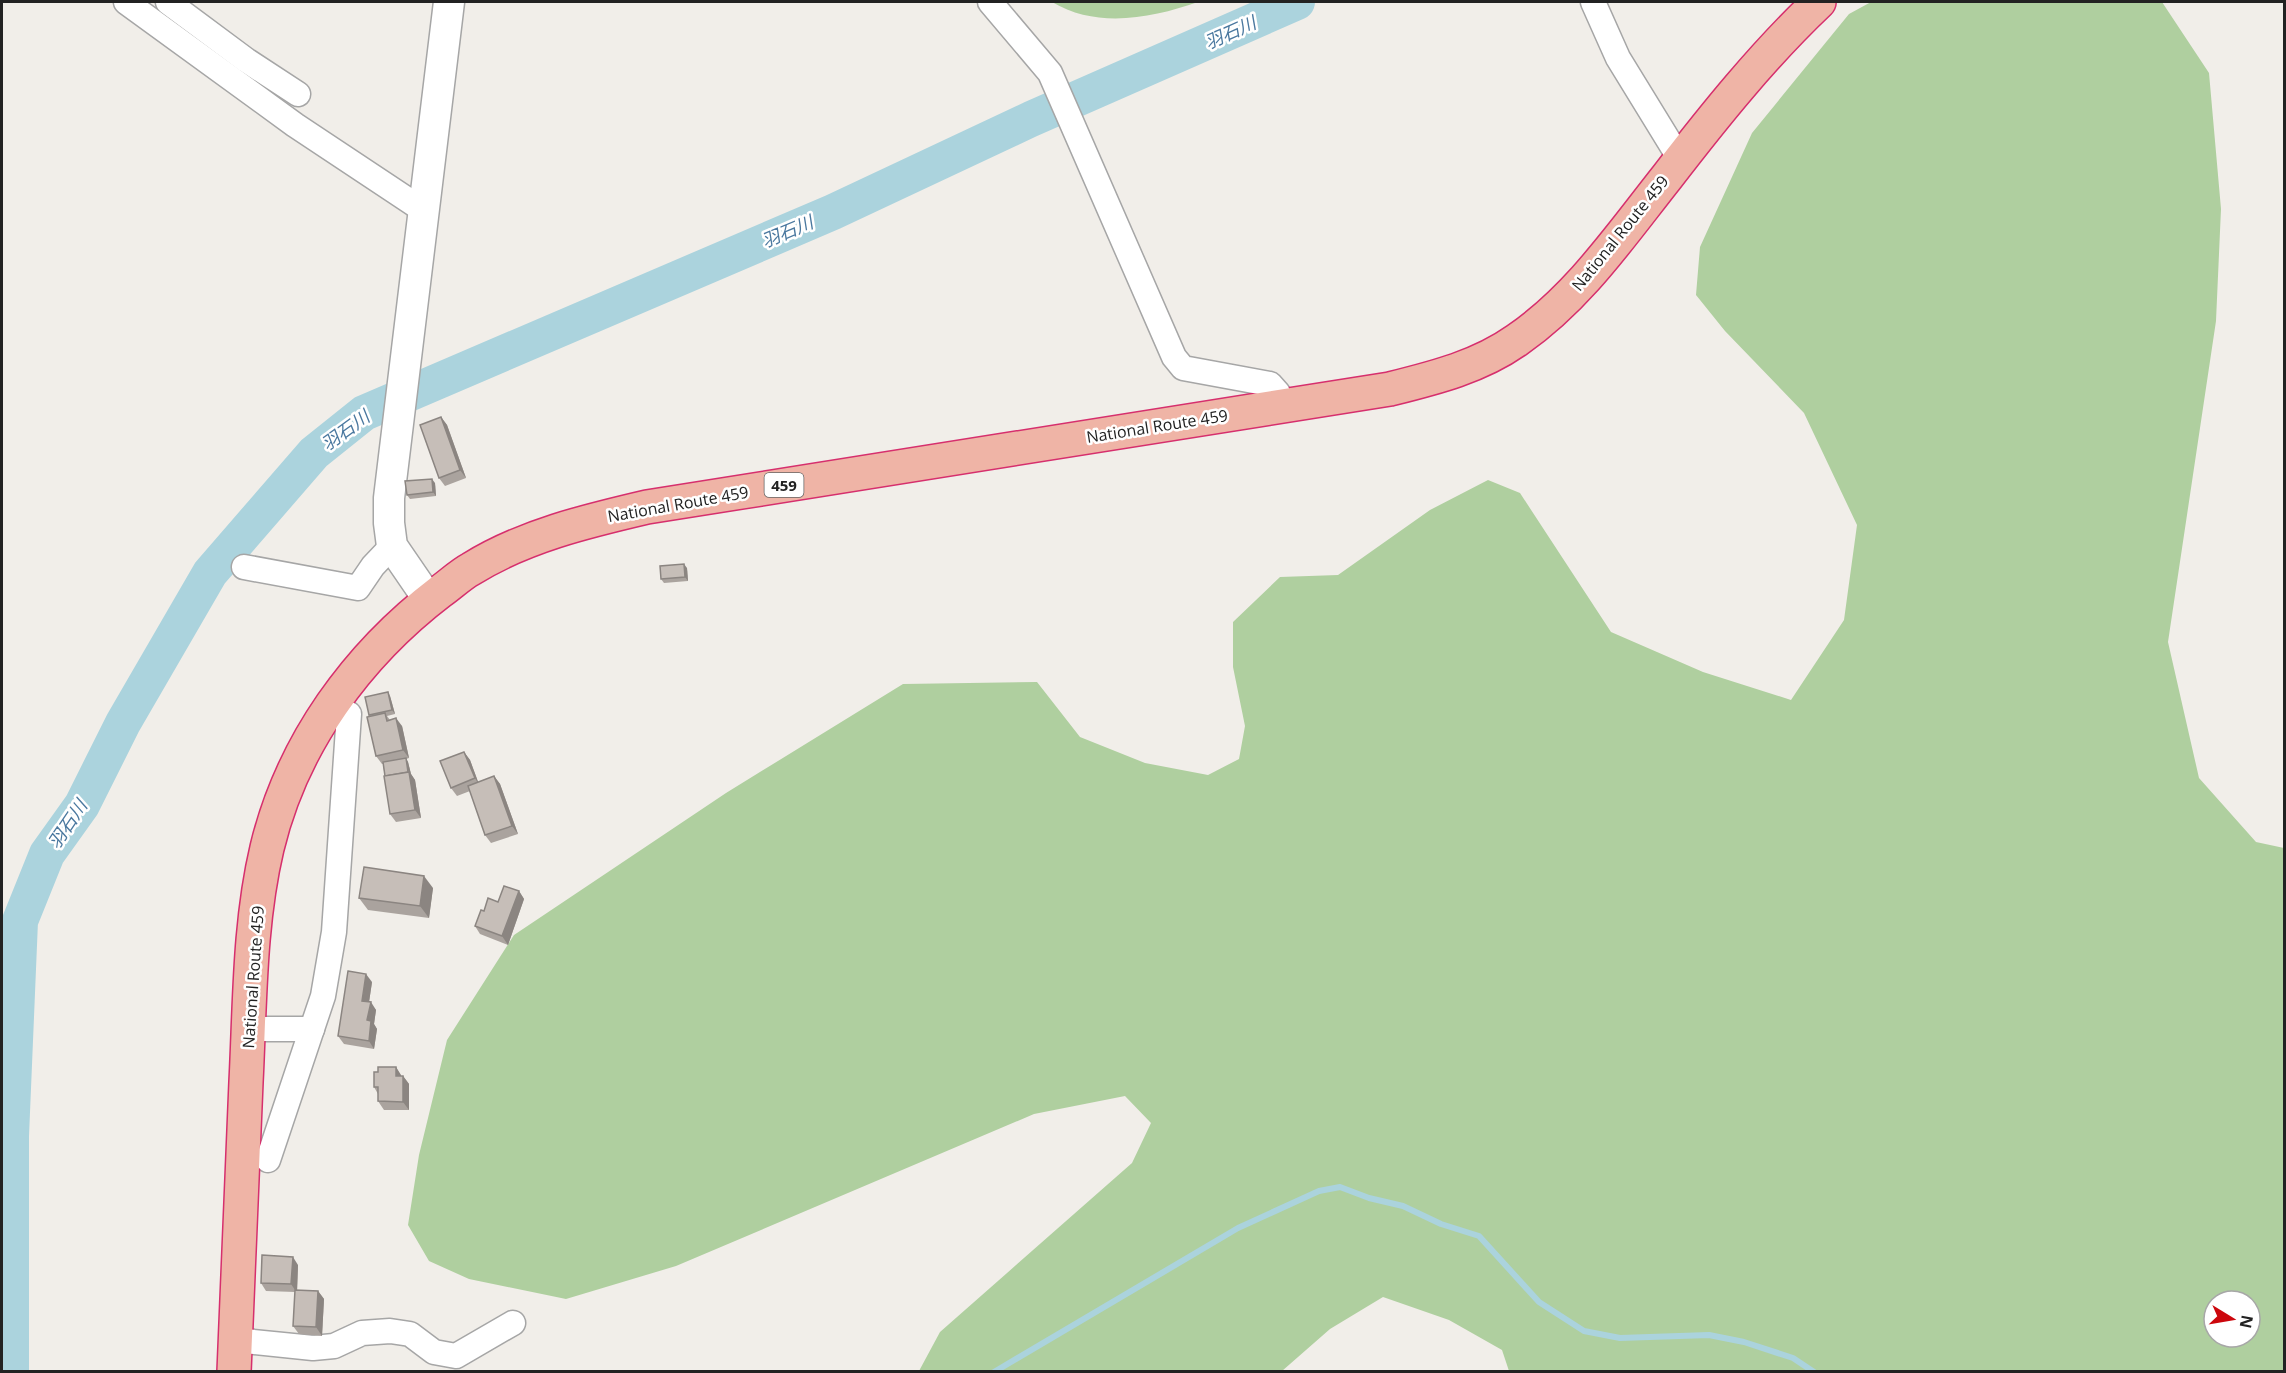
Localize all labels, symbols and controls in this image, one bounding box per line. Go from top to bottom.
water label: 羽石川 [1200,9,1261,54]
street label: National Route 459 [1567,171,1673,295]
water label: 羽石川 [757,209,818,253]
water label: 羽石川 [316,403,376,456]
street label: National Route 459 [1085,404,1229,448]
road number: 459 [764,473,804,497]
street label: National Route 459 [606,481,750,527]
water label: 羽石川 [42,793,93,853]
street label: National Route 459 [237,905,269,1049]
north arrow [2202,1289,2262,1349]
text: N [2235,1313,2259,1330]

